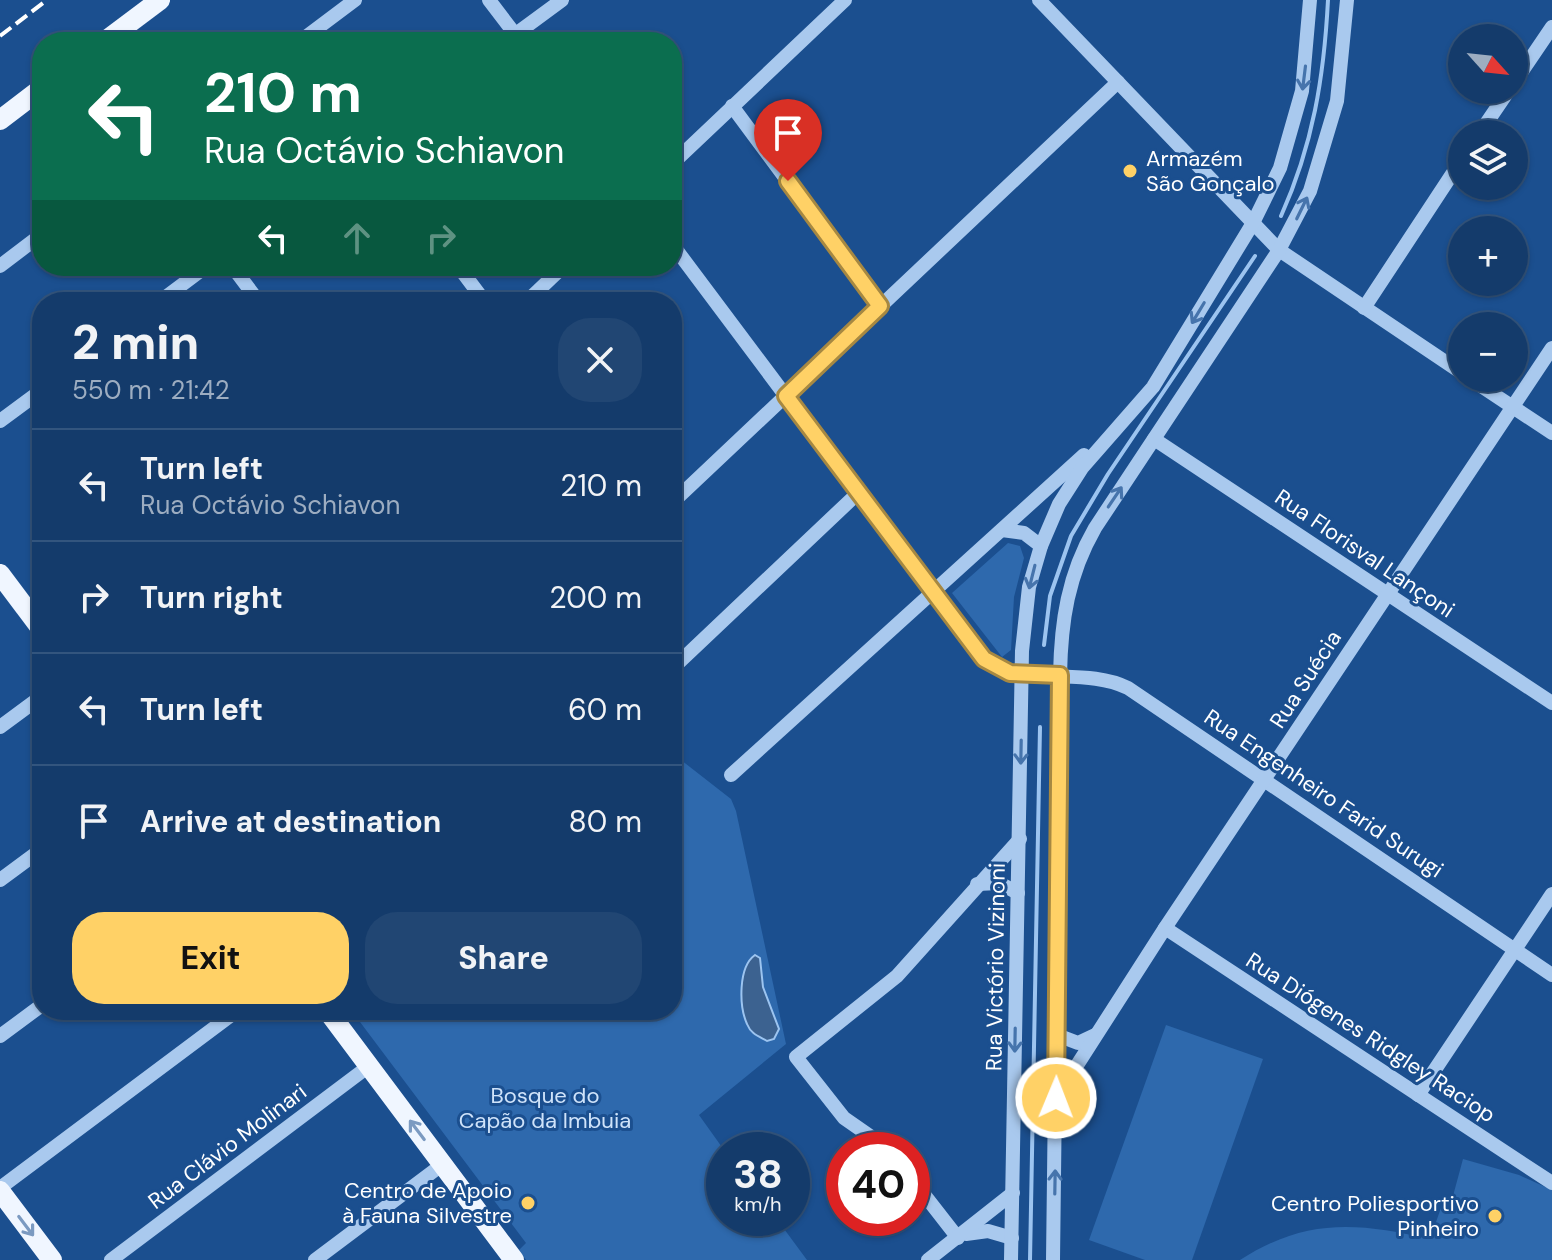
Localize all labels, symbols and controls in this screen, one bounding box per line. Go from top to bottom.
north arrow [1448,24,1528,104]
map controls [1448,24,1528,392]
text: 210 m [204,56,362,129]
icon: left [72,64,176,168]
one-way arrow [1296,65,1311,90]
pin [754,99,822,181]
icon: arrive [766,111,810,155]
button: layers [1448,120,1528,200]
text: Rua Octávio Schiavon [204,127,564,174]
place label: Armazém São Gonçalo [1146,144,1274,198]
marker: Armazém São Gonçalo [1121,162,1139,180]
one-way arrow [1295,196,1310,220]
icon: left [251,216,295,260]
icon: ahead [335,216,379,260]
icon: right [419,216,463,260]
button: + [1448,216,1528,296]
one-way arrow [1190,301,1206,324]
text: 2 min [72,311,199,374]
button: − [1448,312,1528,392]
button: close [558,318,642,402]
text: 550 m · 21:42 [72,373,230,407]
text: Turn left [140,449,263,488]
icon: left [72,463,116,507]
text: 210 m [560,466,642,505]
street label: Rua Florisval Lançoni [1269,483,1460,624]
one-way arrow [1108,486,1124,509]
text: Rua Octávio Schiavon [140,488,400,522]
one-way arrow [1023,564,1038,590]
icon: right [72,575,116,619]
text: Turn right [140,578,283,617]
text: 200 m [549,578,642,617]
street label: Rua Suécia [1263,625,1348,734]
icon: left [72,687,116,731]
text: Turn left [140,690,263,729]
text: 60 m [568,690,642,729]
street label: Rua Engenheiro Farid Surugi [1199,702,1449,884]
one-way arrow [1013,738,1029,765]
icon: arrive [72,799,116,843]
text: Arrive at destination [140,802,441,841]
text: 80 m [569,802,642,841]
street label: Rua Victório Vizinoni [979,863,1012,1071]
button: Exit [72,912,349,1004]
button: Share [365,912,642,1004]
street label: Rua Diógenes Ridgley Raciop [1240,946,1501,1129]
one-way arrow [1008,1026,1023,1053]
position arrow [1014,1056,1098,1140]
street label: Rua Clávio Molinari [142,1077,312,1216]
park label: Bosque do Capão da Imbuia [459,1081,631,1135]
one-way arrow [409,1120,426,1142]
speed limit sign: 40 [826,1132,930,1236]
text: 38 [733,1148,783,1200]
one-way arrow [1047,1169,1062,1196]
place label: Centro de Apoio à Fauna Silvestre [342,1176,512,1230]
place label: Centro Poliesportivo Pinheiro [1271,1189,1479,1243]
text: km/h [734,1191,782,1217]
marker: Centro de Apoio à Fauna Silvestre [519,1194,537,1212]
marker: Centro Poliesportivo Pinheiro [1486,1207,1504,1225]
one-way arrow [17,1214,34,1236]

